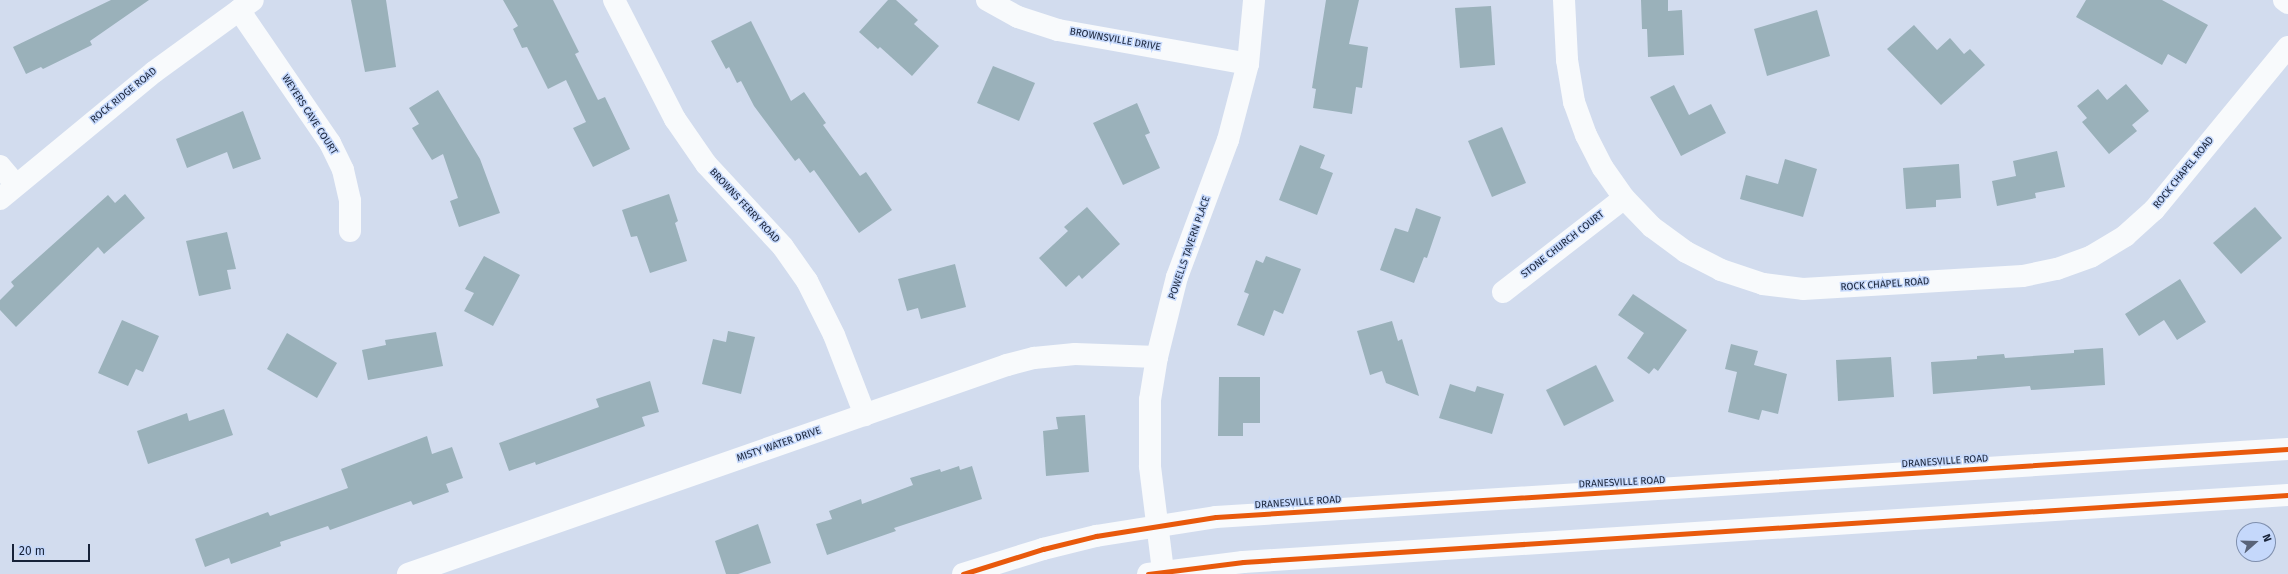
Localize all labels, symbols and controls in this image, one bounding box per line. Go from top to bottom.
street label: BROWNSVILLE DRIVE [1069,26,1161,54]
street label: ROCK RIDGE ROAD [88,66,160,126]
street label: WEYERS CAVE COURT [279,73,339,157]
street label: ROCK CHAPEL ROAD [2151,135,2217,211]
street label: BROWNS FERRY ROAD [706,166,782,246]
street label: POWELLS TAVERN PLACE [1167,195,1213,301]
street label: STONE CHURCH COURT [1519,209,1607,281]
street label: ROCK CHAPEL ROAD [1840,276,1930,294]
street label: MISTY WATER DRIVE [735,425,823,465]
street label: DRANESVILLE ROAD [1901,453,1989,471]
street label: DRANESVILLE ROAD [1578,475,1666,491]
street label: DRANESVILLE ROAD [1254,494,1342,512]
north arrow [2236,522,2276,562]
text: N [2259,532,2274,544]
scale bar [14,536,92,562]
text: 20 m [19,544,45,558]

